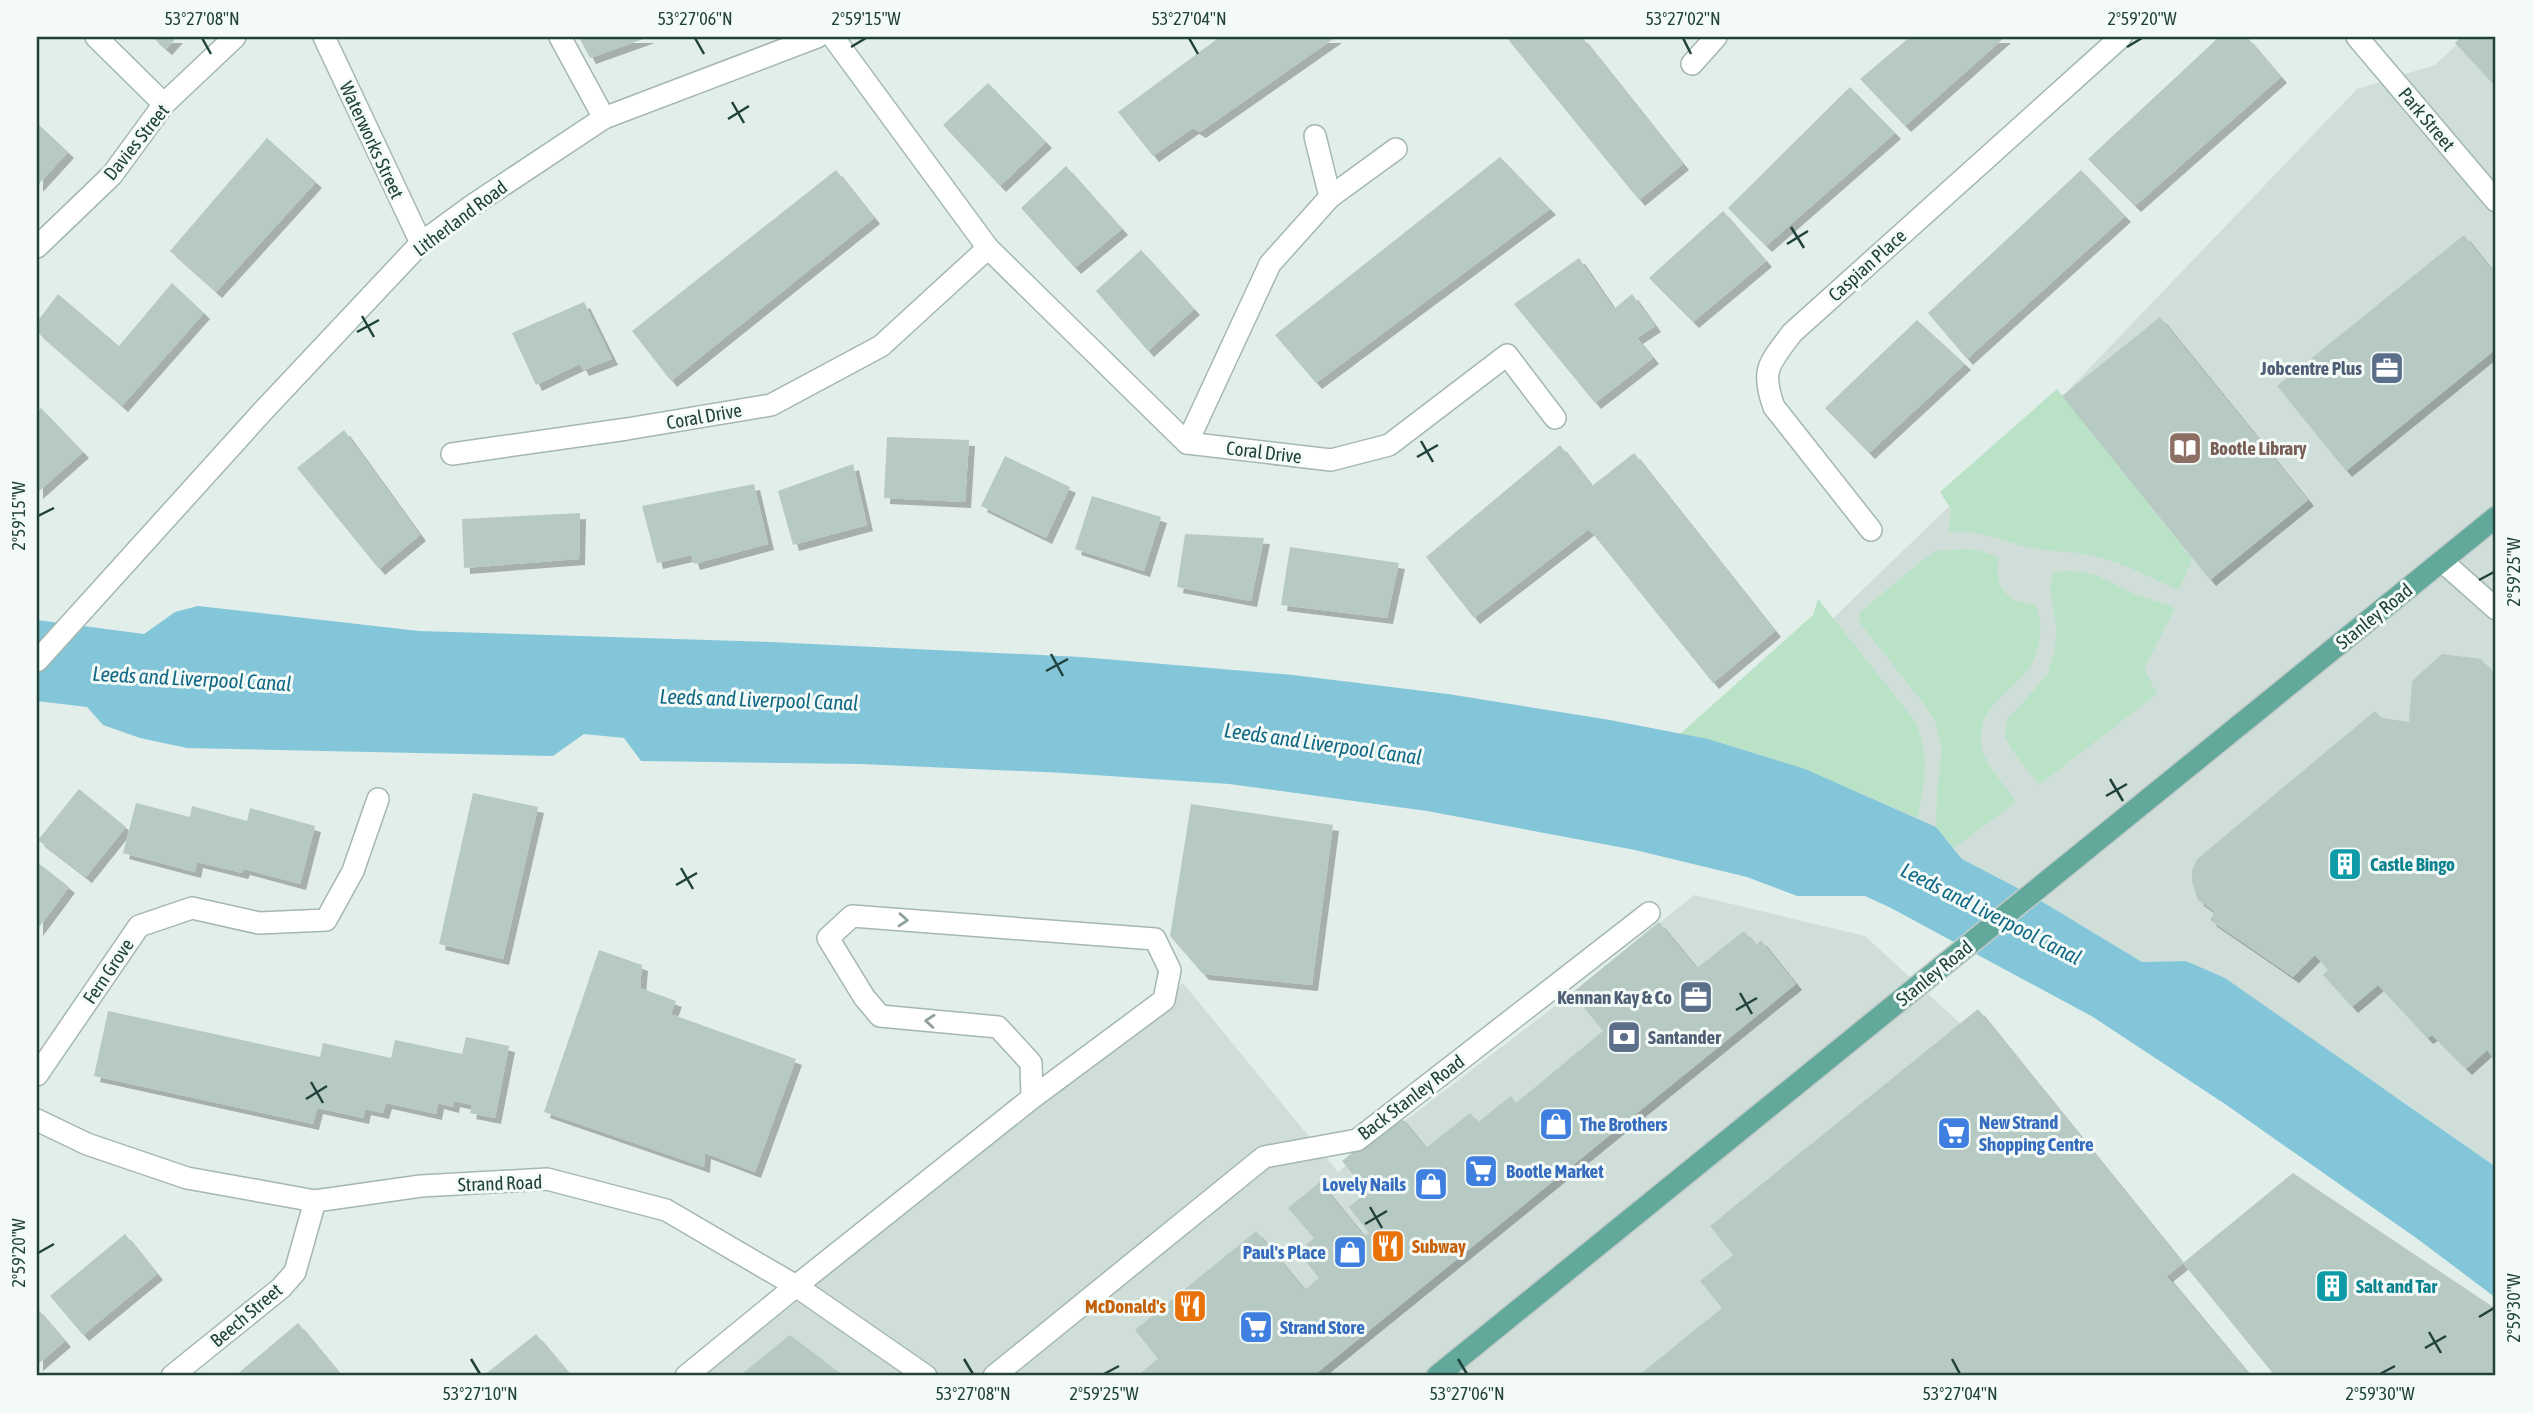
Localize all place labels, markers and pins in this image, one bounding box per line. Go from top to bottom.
office icon: Jobcentre Plus [2368,349,2406,387]
place label: Jobcentre Plus [2260,357,2362,379]
library icon: Bootle Library [2166,429,2204,467]
place label: Bootle Library [2210,437,2307,459]
building icon: Castle Bingo [2326,845,2364,883]
place label: Castle Bingo [2370,853,2455,875]
office icon: Kennan Kay & Co [1677,978,1715,1016]
place label: Kennan Kay & Co [1557,986,1672,1008]
bank icon: Santander [1605,1018,1643,1056]
place label: Santander [1648,1026,1721,1048]
shop icon: The Brothers [1537,1105,1575,1143]
place label: New Strand Shopping Centre [1979,1111,2094,1155]
place label: The Brothers [1580,1113,1668,1135]
supermarket icon: New Strand Shopping Centre [1935,1114,1973,1152]
supermarket icon: Bootle Market [1462,1152,1500,1190]
place label: Bootle Market [1506,1160,1604,1182]
shop icon: Lovely Nails [1412,1165,1450,1203]
place label: Lovely Nails [1322,1173,1406,1195]
restaurant icon: Subway [1369,1227,1407,1265]
shop icon: Paul's Place [1331,1233,1369,1271]
place label: Subway [1412,1235,1466,1257]
place label: Paul's Place [1243,1241,1326,1263]
building icon: Salt and Tar [2313,1267,2351,1305]
place label: Salt and Tar [2356,1275,2437,1297]
restaurant icon: McDonald's [1171,1287,1209,1325]
place label: McDonald's [1085,1295,1166,1317]
supermarket icon: Strand Store [1237,1308,1275,1346]
place label: Strand Store [1280,1316,1365,1338]

